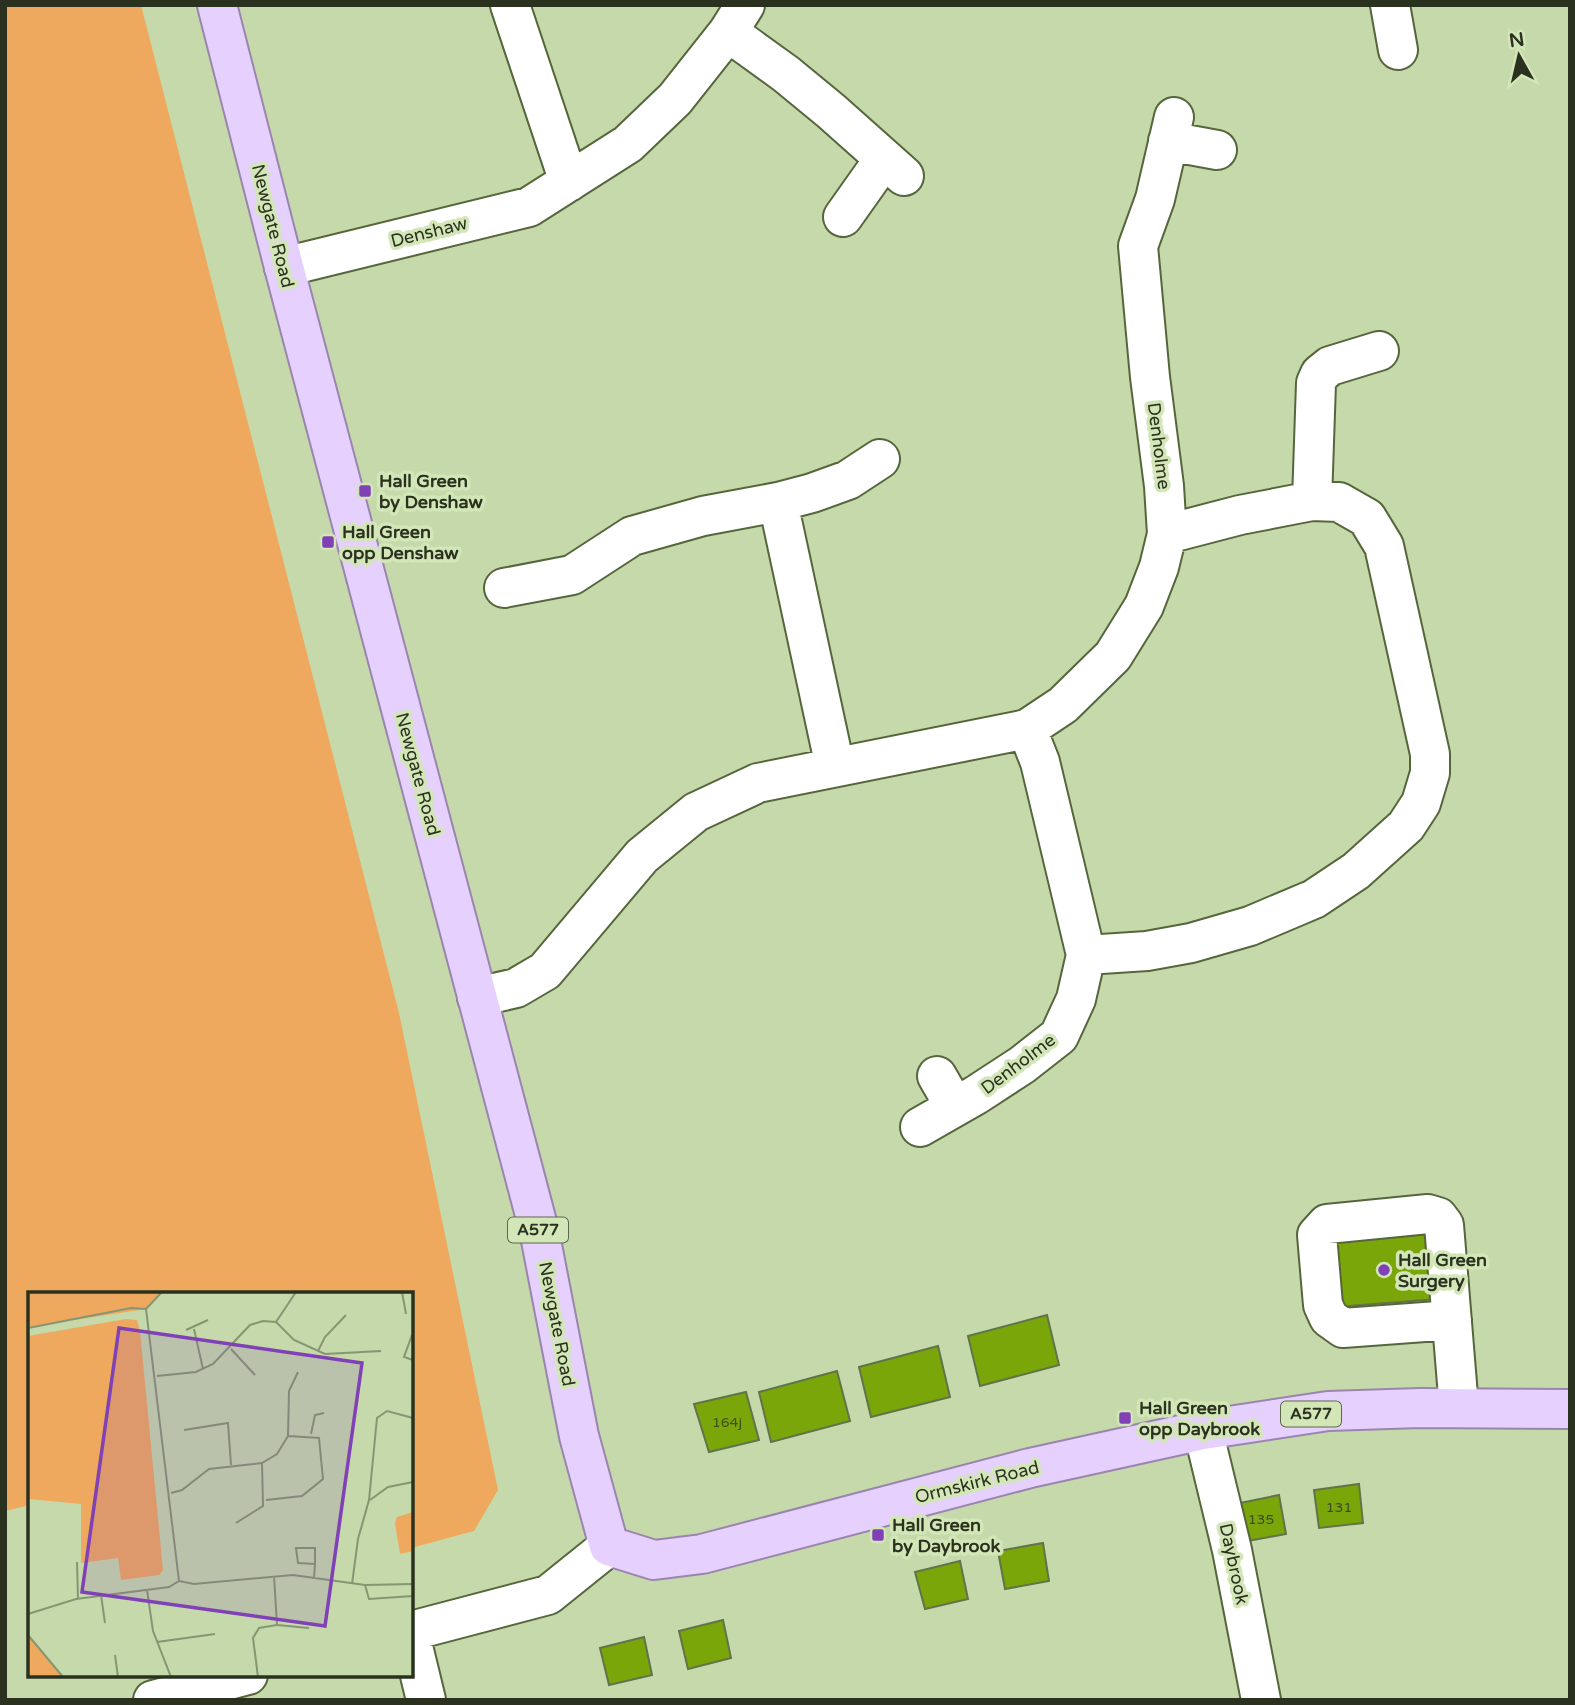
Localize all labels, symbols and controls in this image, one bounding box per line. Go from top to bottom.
north arrow [1484,21,1554,91]
text: N [1508,28,1526,52]
street label: Newgate Road [247,162,299,290]
street label: Denshaw [388,212,470,252]
street label: Denholme [1143,401,1175,491]
place label: Hall Green by Denshaw [379,470,483,513]
marker: Hall Green by Denshaw [357,483,373,499]
place label: Hall Green opp Denshaw [342,521,459,564]
marker: Hall Green opp Denshaw [320,534,336,550]
street label: Newgate Road [391,710,445,838]
street label: Denholme [976,1029,1060,1099]
road number: A577 [508,1218,568,1242]
place label: Hall Green Surgery [1398,1249,1487,1292]
street label: Newgate Road [534,1260,580,1388]
marker: Hall Green Surgery [1376,1262,1392,1278]
inset map [28,1292,413,1677]
place label: Hall Green opp Daybrook [1139,1397,1260,1440]
road number: A577 [1281,1402,1341,1426]
marker: Hall Green opp Daybrook [1117,1410,1133,1426]
house number: 164j [712,1414,742,1431]
street label: Ormskirk Road [913,1456,1041,1508]
house number: 131 [1326,1499,1352,1516]
house number: 135 [1248,1511,1274,1528]
place label: Hall Green by Daybrook [892,1514,1000,1557]
street label: Daybrook [1215,1521,1253,1607]
marker: Hall Green by Daybrook [870,1527,886,1543]

